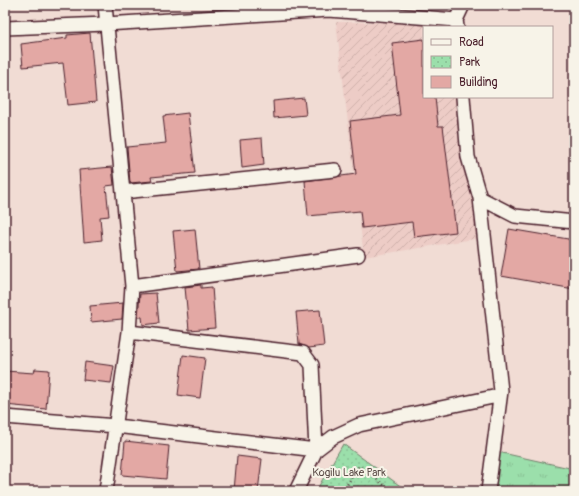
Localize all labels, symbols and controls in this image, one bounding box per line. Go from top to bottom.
legend [423,26,553,98]
text: Road [459,35,484,50]
text: Park [459,55,480,70]
text: Building [459,75,498,90]
park label: Kogilu Lake Park [312,466,386,479]

